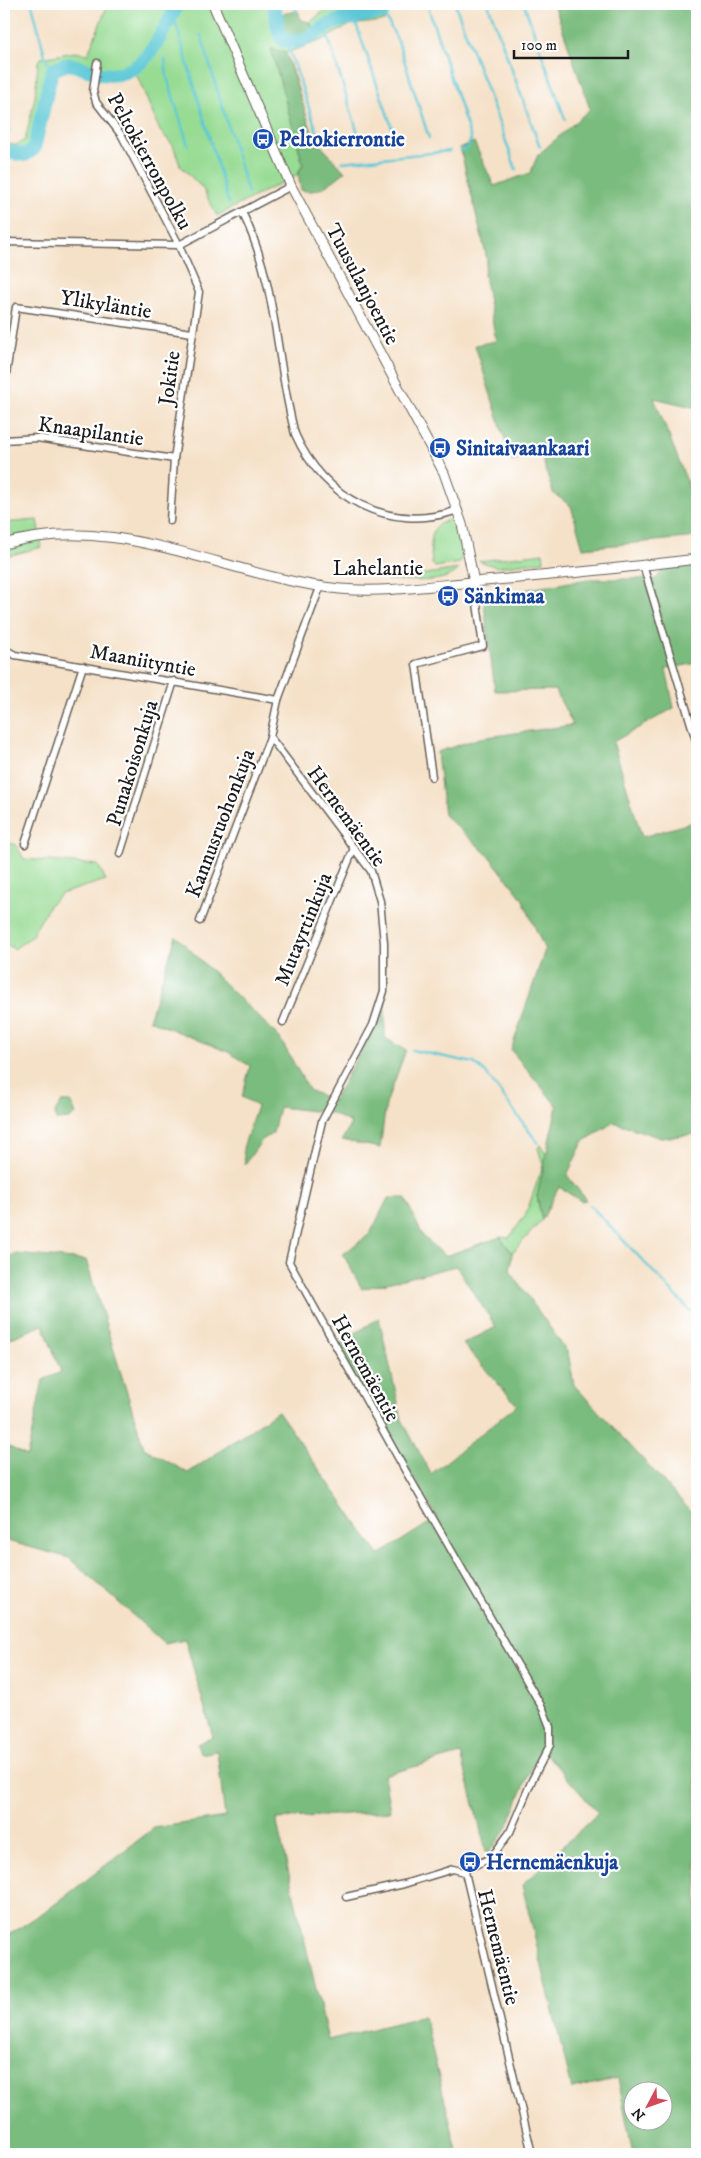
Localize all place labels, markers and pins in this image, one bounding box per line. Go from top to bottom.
bus stop icon: Peltokierrontie [251,127,275,151]
place label: Peltokierrontie [279,127,405,153]
bus stop icon: Sinitaivaankaari [428,436,452,460]
place label: Sinitaivaankaari [456,436,590,462]
bus stop icon: Sänkimaa [436,584,460,608]
place label: Sänkimaa [464,584,545,610]
bus stop icon: Hernemäenkuja [458,1850,482,1874]
place label: Hernemäenkuja [486,1850,619,1877]

